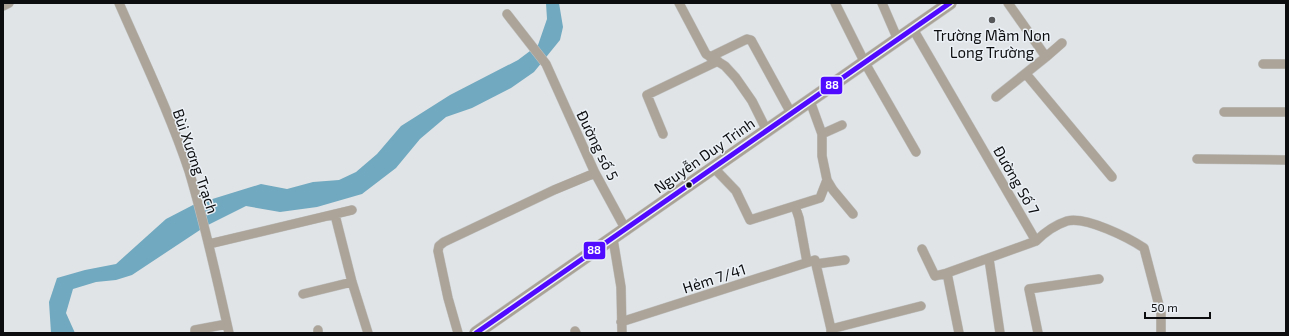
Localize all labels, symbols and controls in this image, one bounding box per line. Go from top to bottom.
marker: Trường Mầm Non Long Trường [987,15,997,25]
place label: Trường Mầm Non Long Trường [933,26,1051,61]
line badge: 88 [820,76,843,95]
text: 88 [825,78,839,91]
street label: Bùi Xương Trạch [170,106,222,216]
street label: Đường số 5 [573,107,623,183]
street label: Nguyễn Duy Trinh [650,113,758,197]
street label: Đường Số 7 [990,143,1044,218]
unlabelled marker [684,180,694,190]
line badge: 88 [583,241,606,260]
text: 88 [587,243,601,256]
street label: Hẻm 7/41 [680,259,748,297]
scale bar [1145,294,1210,320]
text: 50 m [1151,300,1178,314]

